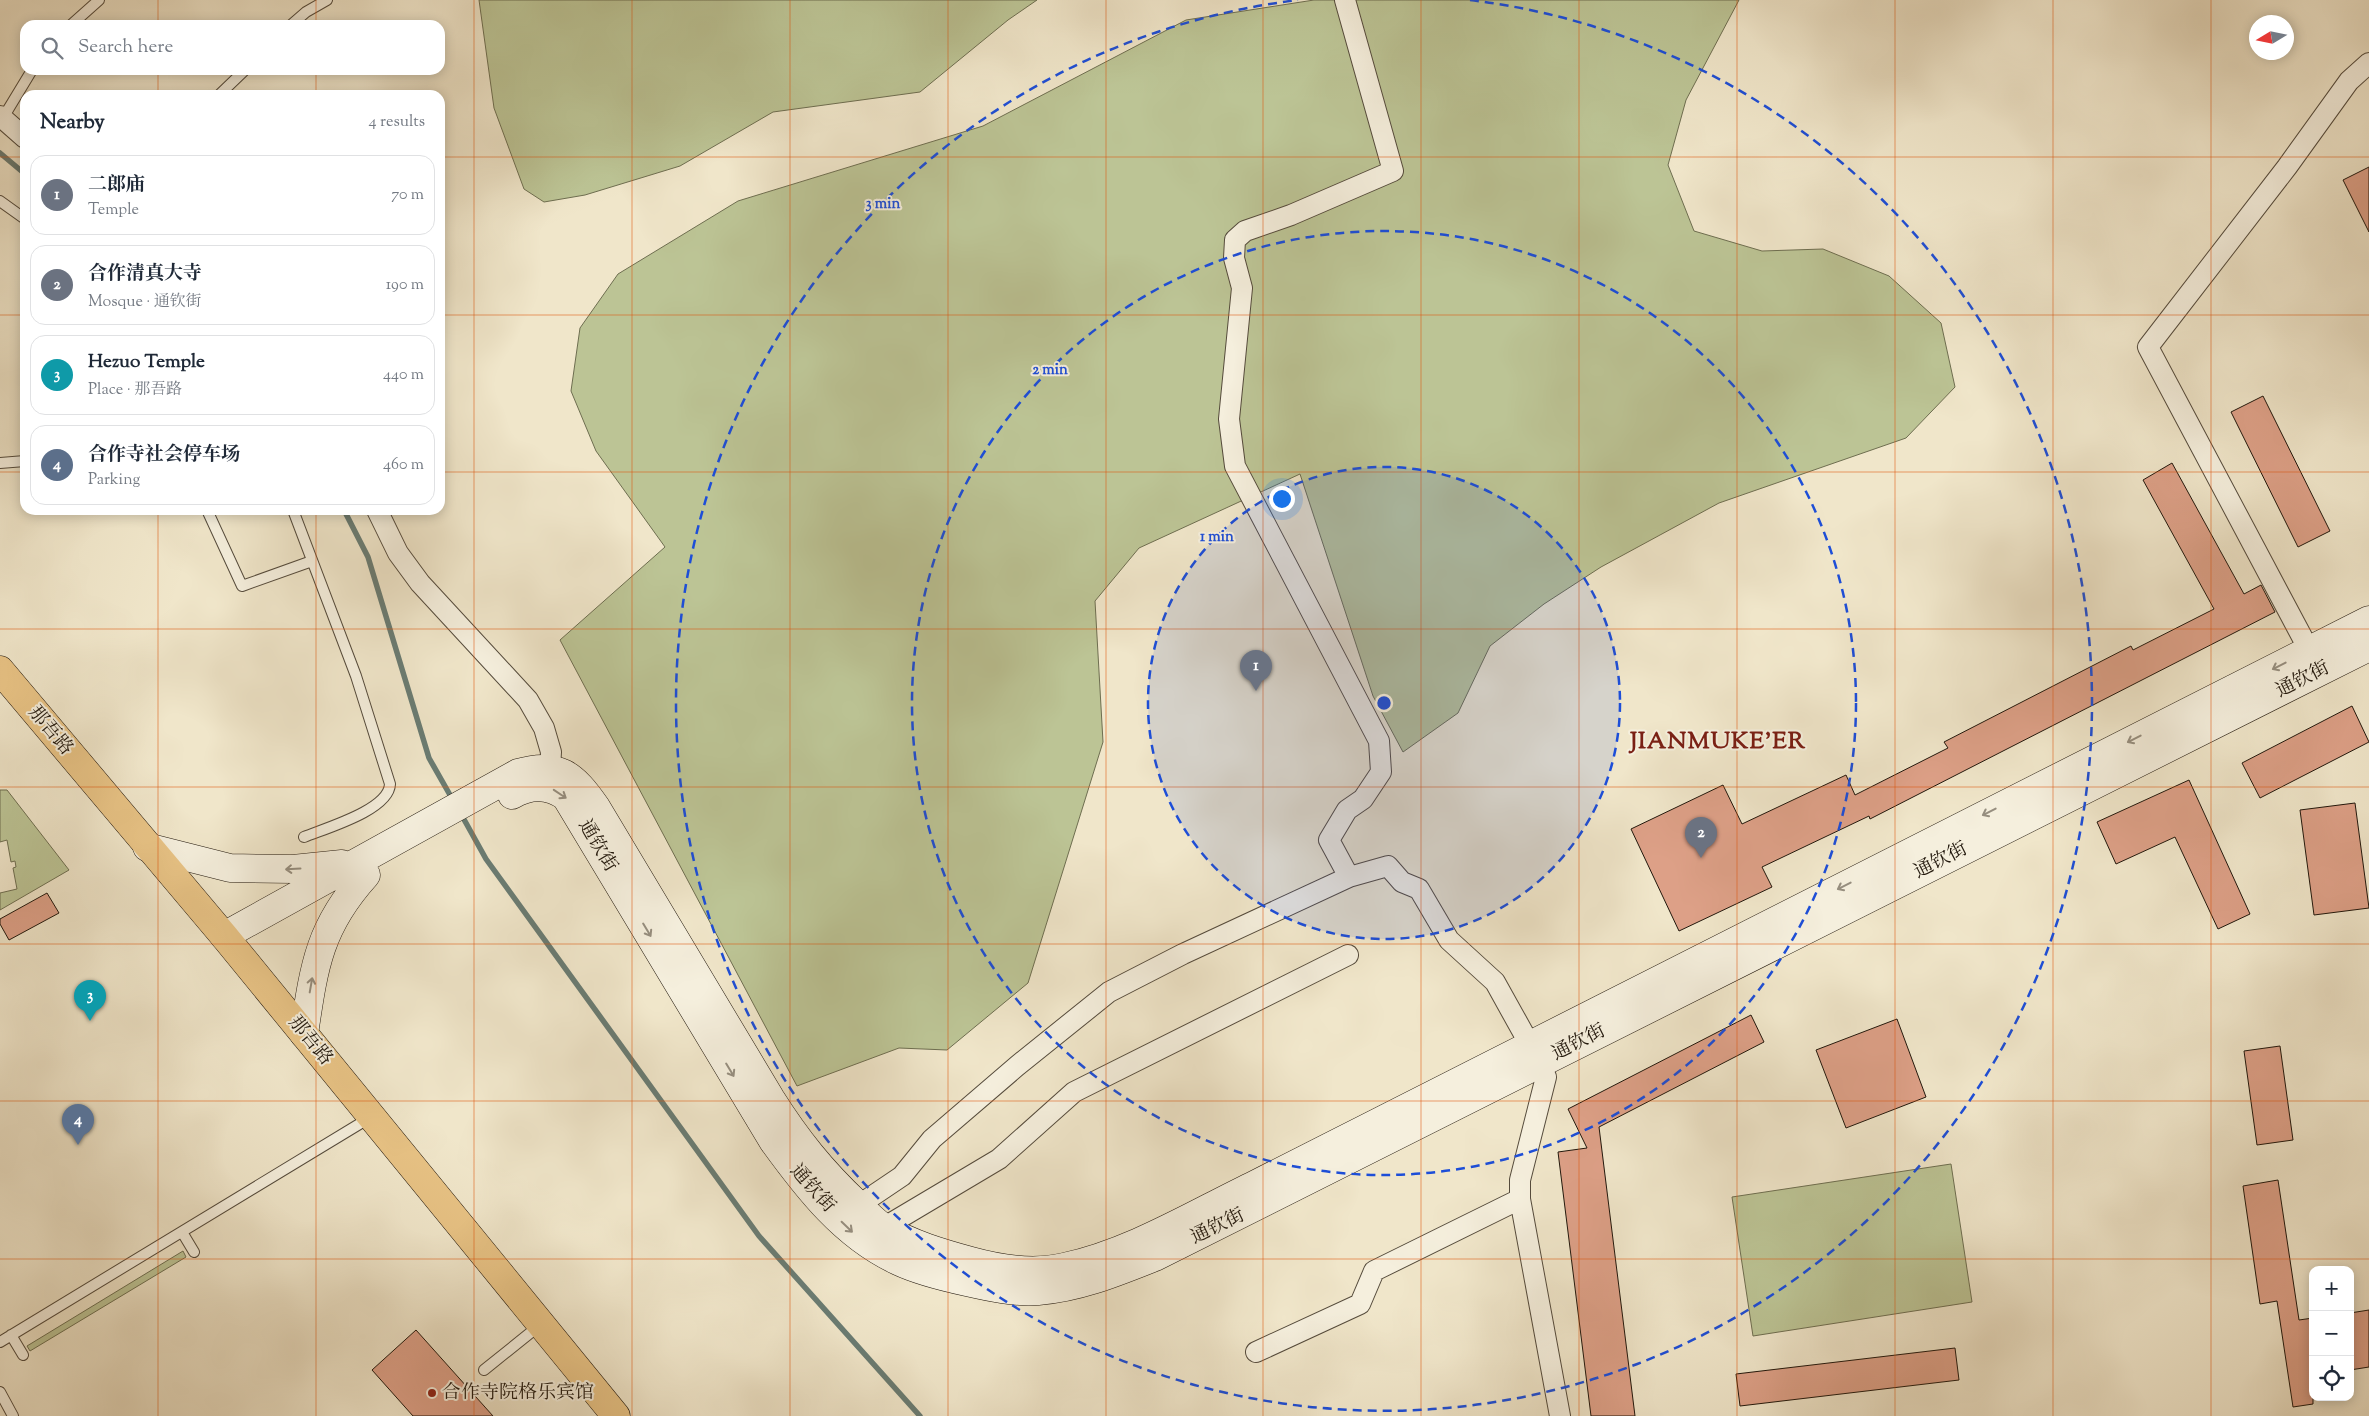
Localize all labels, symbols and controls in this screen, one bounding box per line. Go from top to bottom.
north arrow [2249,15,2294,60]
search box [20,20,445,75]
icon: search [38,34,66,62]
text: Search here [78,34,173,61]
text: Nearby [40,108,105,138]
text: 4 results [369,111,425,134]
text: 二郎庙 [88,172,145,199]
text: 1 [54,184,60,207]
text: 70 m [391,184,424,207]
text: 3 min [866,194,901,215]
text: Temple [88,199,139,222]
text: 合作清真大寺 [88,261,202,288]
text: 2 [53,274,61,297]
text: 190 m [386,274,424,297]
text: Mosque · 通钦街 [88,291,202,314]
text: Hezuo Temple [88,349,205,376]
text: 2 min [1032,360,1068,381]
text: 3 [54,364,60,387]
text: 440 m [383,364,424,387]
text: Place · 那吾路 [88,379,182,402]
text: 合作寺社会停车场 [88,442,240,469]
text: 4 [53,454,61,477]
text: 460 m [383,454,424,477]
text: Parking [88,469,140,492]
your location [1269,486,1295,512]
text: 1 min [1200,527,1234,548]
pin: 1 [1240,650,1272,691]
street label: 通钦街 [2271,655,2335,705]
one-way arrow [2272,662,2287,671]
centre of rings [1375,694,1393,712]
street label: 那吾路 [21,700,79,762]
district label: JIANMUKE'ER [1628,725,1806,759]
one-way arrow [2127,735,2142,744]
one-way arrow [553,789,567,799]
one-way arrow [1982,808,1997,817]
street label: 通钦街 [571,815,623,877]
pin: 2 [1685,817,1717,858]
street label: 通钦街 [1909,836,1973,886]
one-way arrow [285,864,301,873]
one-way arrow [1837,882,1852,891]
one-way arrow [642,923,652,937]
one-way arrow [307,978,317,994]
pin: 3 [74,980,106,1021]
street label: 那吾路 [282,1010,338,1072]
street label: 通钦街 [1547,1018,1611,1068]
one-way arrow [725,1062,735,1076]
pin: 4 [62,1104,94,1145]
street label: 通钦街 [783,1159,841,1219]
street label: 通钦街 [1186,1202,1250,1252]
one-way arrow [841,1221,854,1233]
map controls [2309,1266,2354,1401]
button: + [2309,1266,2354,1311]
button: − [2309,1311,2354,1356]
button: locate [2309,1356,2354,1401]
place label: 合作寺院格乐宾馆 [442,1380,594,1407]
marker: 合作寺院格乐宾馆 [426,1387,438,1399]

